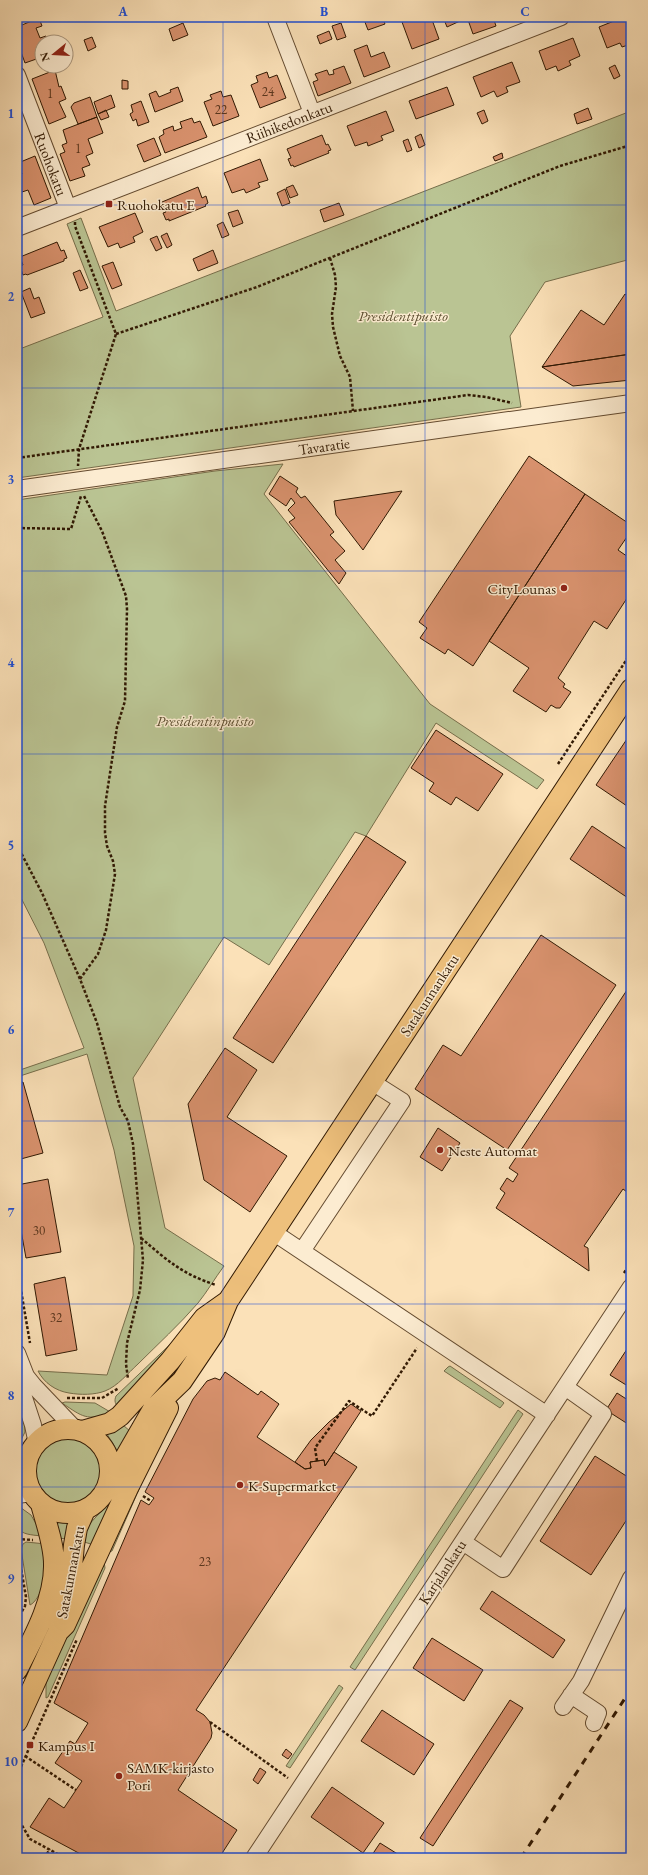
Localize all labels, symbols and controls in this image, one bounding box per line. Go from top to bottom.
text: A [117,3,128,20]
text: B [320,3,328,20]
text: C [520,3,530,20]
north arrow [34,34,74,74]
text: N [36,51,53,63]
house number: 24 [262,83,275,100]
house number: 1 [47,85,53,102]
street label: Riihikedonkatu [243,97,335,147]
house number: 22 [215,101,228,118]
text: 1 [8,105,15,122]
street label: Ruohokatu [30,130,72,198]
house number: 1 [75,140,81,157]
place label: Ruohokatu E [117,195,195,214]
marker: Ruohokatu E [104,199,114,209]
text: 2 [8,288,15,305]
park label: Presidentipuisto [358,306,448,325]
street label: Tavaratie [297,433,351,459]
text: 3 [8,471,15,488]
place label: CityLounas [488,579,556,598]
marker: CityLounas [559,583,569,593]
text: 4 [8,654,15,671]
park label: Presidentinpuisto [156,711,254,730]
text: 5 [8,837,14,854]
street label: Satakunnankatu [395,950,463,1040]
text: 6 [8,1021,15,1038]
place label: Neste Automat [448,1141,537,1160]
marker: Neste Automat [435,1145,445,1155]
text: 7 [8,1204,15,1221]
house number: 30 [33,1222,45,1239]
house number: 32 [50,1309,63,1326]
text: 8 [8,1387,15,1404]
place label: K-Supermarket [248,1476,336,1495]
marker: K-Supermarket [235,1480,245,1490]
street label: Satakunnankatu [52,1524,88,1620]
street label: Karjalankatu [414,1536,470,1608]
house number: 23 [199,1553,211,1570]
text: 9 [8,1570,15,1587]
place label: Kampus I [38,1736,95,1755]
marker: Kampus I [25,1740,35,1750]
text: 10 [4,1753,18,1770]
place label: SAMK-kirjasto Pori [127,1758,214,1794]
marker: SAMK-kirjasto Pori [114,1771,124,1781]

